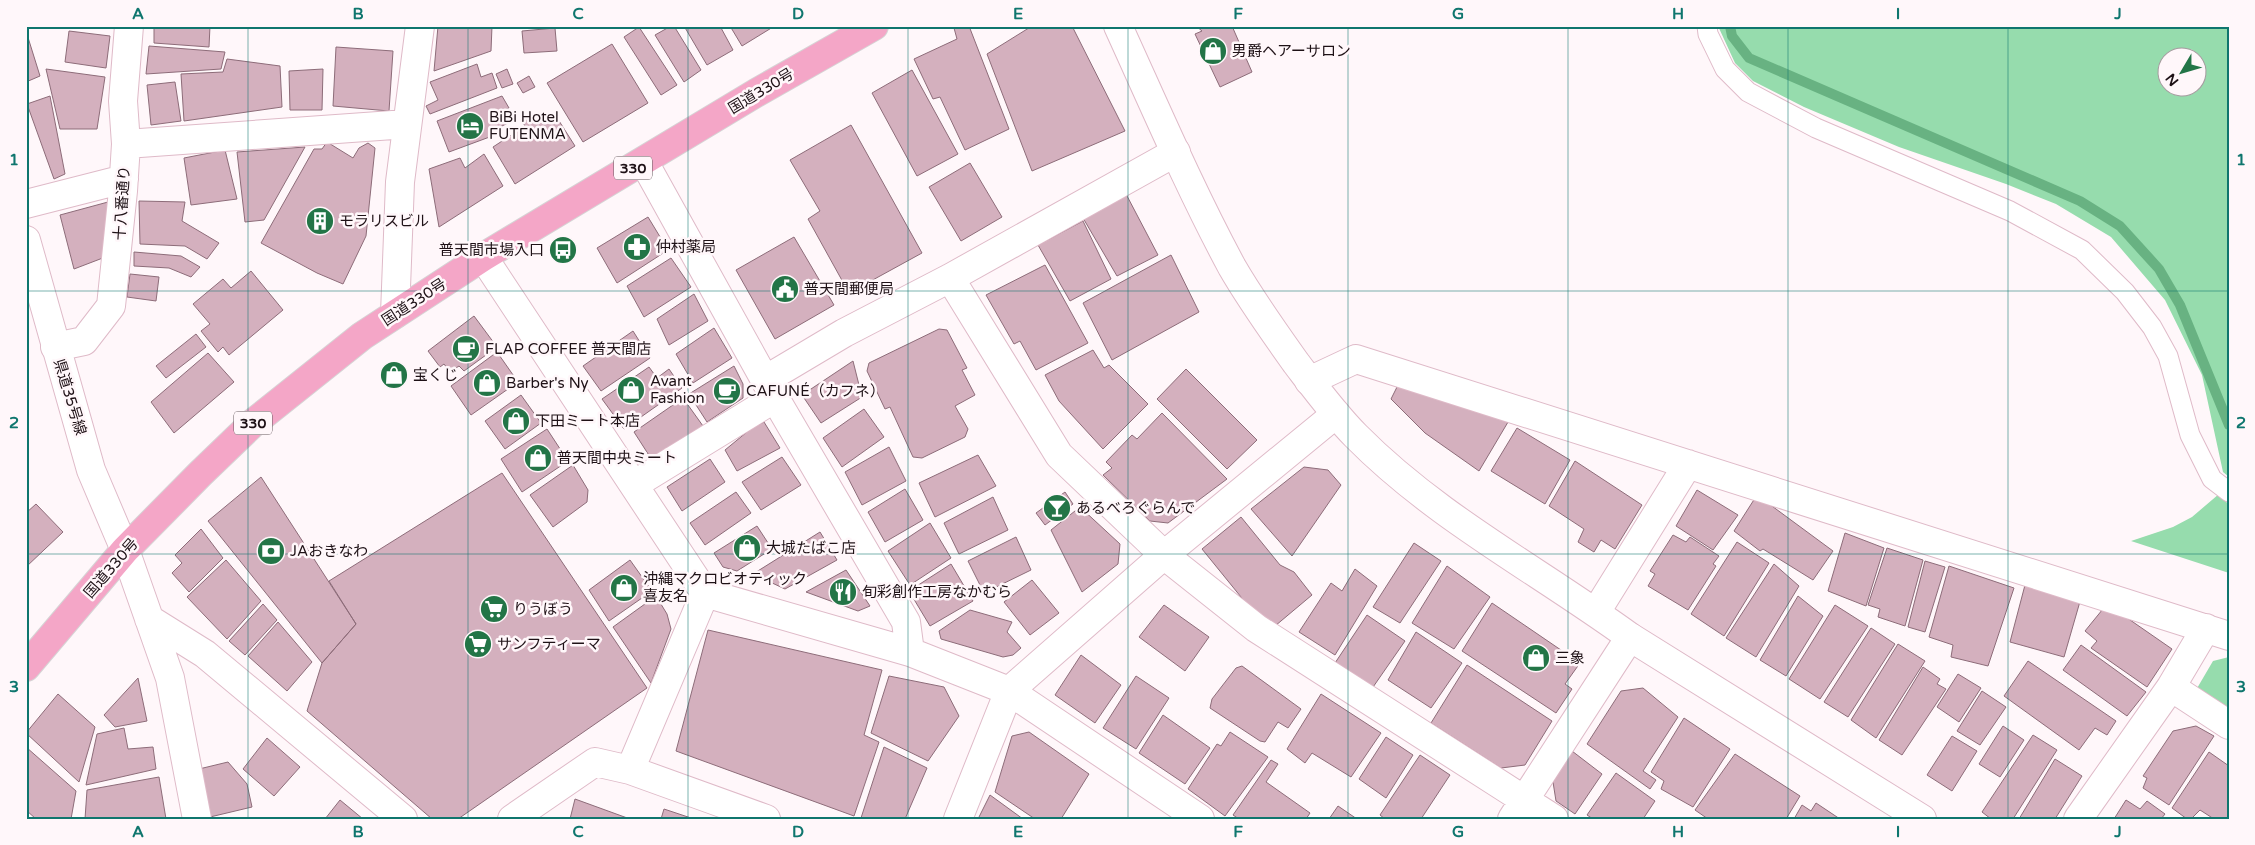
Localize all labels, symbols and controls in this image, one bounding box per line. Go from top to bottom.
text: A [132,4,144,24]
text: B [352,4,364,24]
text: C [572,4,584,24]
text: D [792,4,804,24]
text: E [1013,4,1023,24]
text: F [1233,4,1243,24]
text: G [1452,4,1464,24]
text: H [1672,4,1684,24]
text: I [1896,4,1900,24]
text: J [2113,4,2122,24]
shop icon: 男爵ヘアーサロン [1198,36,1228,66]
place label: 男爵ヘアーサロン [1232,42,1351,60]
north arrow [2158,48,2208,98]
street label: 国道330号 [725,64,797,118]
text: N [2162,70,2182,89]
place label: BiBi Hotel FUTENMA [489,108,566,143]
hotel icon: BiBi Hotel FUTENMA [455,111,485,141]
text: 1 [9,150,19,170]
text: 1 [2236,150,2246,170]
road number: 330 [614,156,652,180]
street label: 十八番通り [110,165,134,241]
building icon: モラリスビル [305,206,335,236]
place label: モラリスビル [339,212,429,230]
pharmacy icon: 仲村薬局 [622,232,652,262]
bus stop icon: 普天間市場入口 [548,235,578,265]
place label: 仲村薬局 [656,238,716,256]
place label: 普天間市場入口 [439,241,544,259]
public building icon: 普天間郵便局 [770,274,800,304]
street label: 国道330号 [378,275,450,329]
place label: 普天間郵便局 [804,280,894,298]
cafe icon: FLAP COFFEE 普天間店 [451,334,481,364]
place label: FLAP COFFEE 普天間店 [485,340,651,358]
street label: 県道35号線 [50,357,90,437]
shop icon: 宝くじ [379,360,409,390]
place label: 宝くじ [413,366,458,384]
shop icon: Barber's Ny [472,368,502,398]
place label: Avant Fashion [650,372,705,407]
place label: Barber's Ny [506,374,589,392]
shop icon: Avant Fashion [616,375,646,405]
cafe icon: CAFUNÉ（カフネ） [712,376,742,406]
place label: CAFUNÉ（カフネ） [746,382,885,400]
shop icon: 下田ミート本店 [501,406,531,436]
road number: 330 [234,412,272,434]
place label: 下田ミート本店 [535,412,640,430]
text: 2 [9,413,19,433]
text: 2 [2236,413,2246,433]
shop icon: 普天間中央ミート [523,443,553,473]
place label: 普天間中央ミート [557,449,677,467]
bar icon: あるべろぐらんで [1042,493,1072,523]
place label: あるべろぐらんで [1076,499,1195,517]
shop icon: 大城たばこ店 [732,533,762,563]
street label: 国道330号 [80,534,142,602]
bank icon: JAおきなわ [256,536,286,566]
place label: 大城たばこ店 [766,539,856,557]
place label: JAおきなわ [290,542,368,560]
place label: 沖縄マクロビオティック 喜友名 [643,570,807,605]
shop icon: 沖縄マクロビオティック 喜友名 [609,573,639,603]
restaurant icon: 旬彩創作工房なかむら [828,577,858,607]
place label: 旬彩創作工房なかむら [862,583,1012,601]
supermarket icon: りうぼう [479,594,509,624]
place label: りうぼう [513,600,573,618]
supermarket icon: サンフティーマ [463,629,493,659]
place label: サンフティーマ [497,635,601,653]
shop icon: 三象 [1521,643,1551,673]
place label: 三象 [1555,649,1585,667]
text: 3 [9,677,19,697]
text: 3 [2236,677,2246,697]
text: A [132,822,144,842]
text: B [352,822,364,842]
text: C [572,822,584,842]
text: D [792,822,804,842]
text: E [1013,822,1023,842]
text: F [1233,822,1243,842]
text: G [1452,822,1464,842]
text: H [1672,822,1684,842]
text: I [1896,822,1900,842]
text: J [2113,822,2122,842]

